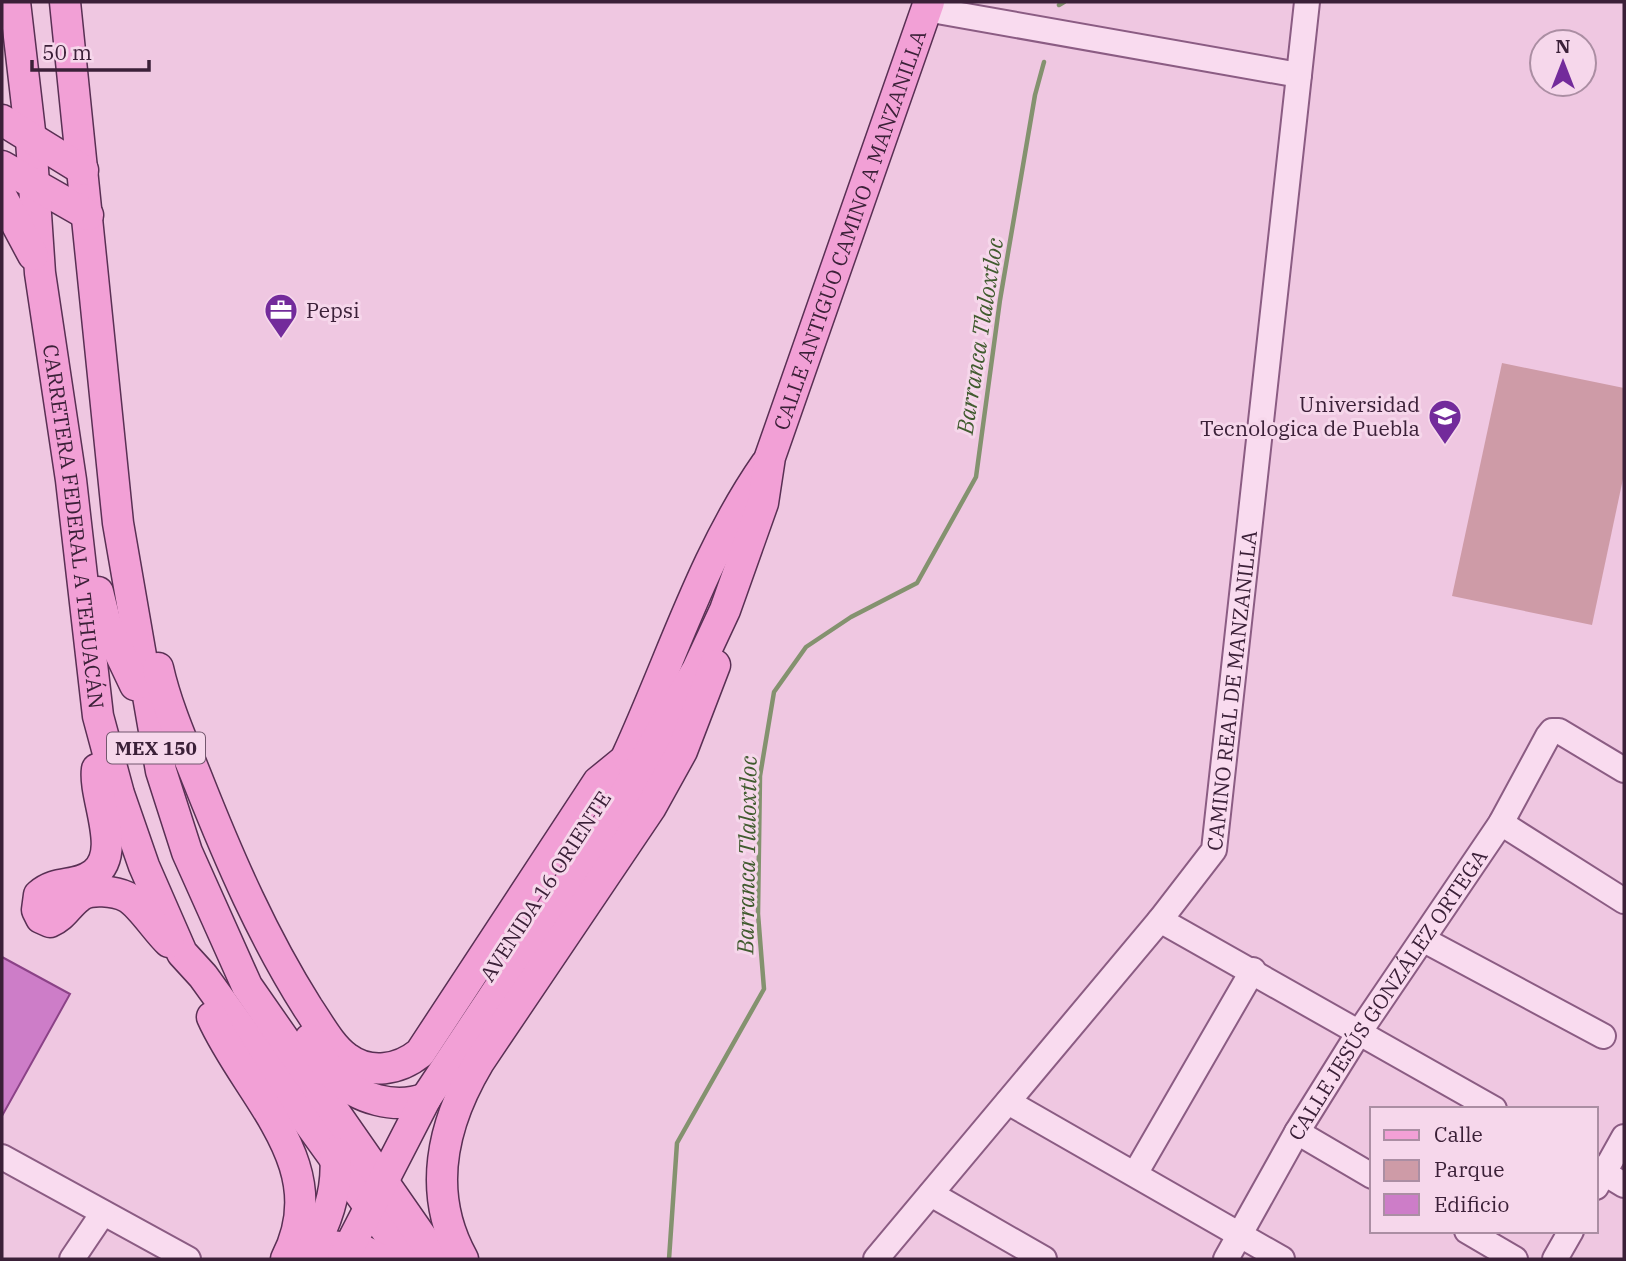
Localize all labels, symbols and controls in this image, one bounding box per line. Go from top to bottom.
street label: CALLE ANTIGUO CAMINO A MANZANILLA [767,25,932,434]
scale bar [32,28,149,72]
north arrow [1528,28,1598,98]
text: N [1555,34,1571,58]
text: 50 m [42,38,92,66]
water label: Barranca Tlaloxtloc [949,236,1009,437]
office icon: Pepsi [262,291,300,340]
place label: Pepsi [306,296,360,324]
street label: CARRETERA FEDERAL A TEHUACÁN [37,342,111,710]
place label: Universidad Tecnologica de Puebla [1200,390,1420,442]
school or university icon: Universidad Tecnologica de Puebla [1426,397,1464,446]
street label: CAMINO REAL DE MANZANILLA [1200,528,1263,852]
road number: MEX 150 [107,733,205,764]
water label: Barranca Tlaloxtloc [729,755,763,955]
street label: AVENIDA 16 ORIENTE [473,786,617,986]
street label: CALLE JESÚS GONZÁLEZ ORTEGA [1281,843,1494,1145]
legend [1370,1107,1598,1233]
text: Calle [1434,1120,1483,1148]
text: Parque [1434,1155,1504,1183]
text: Edificio [1434,1190,1509,1218]

